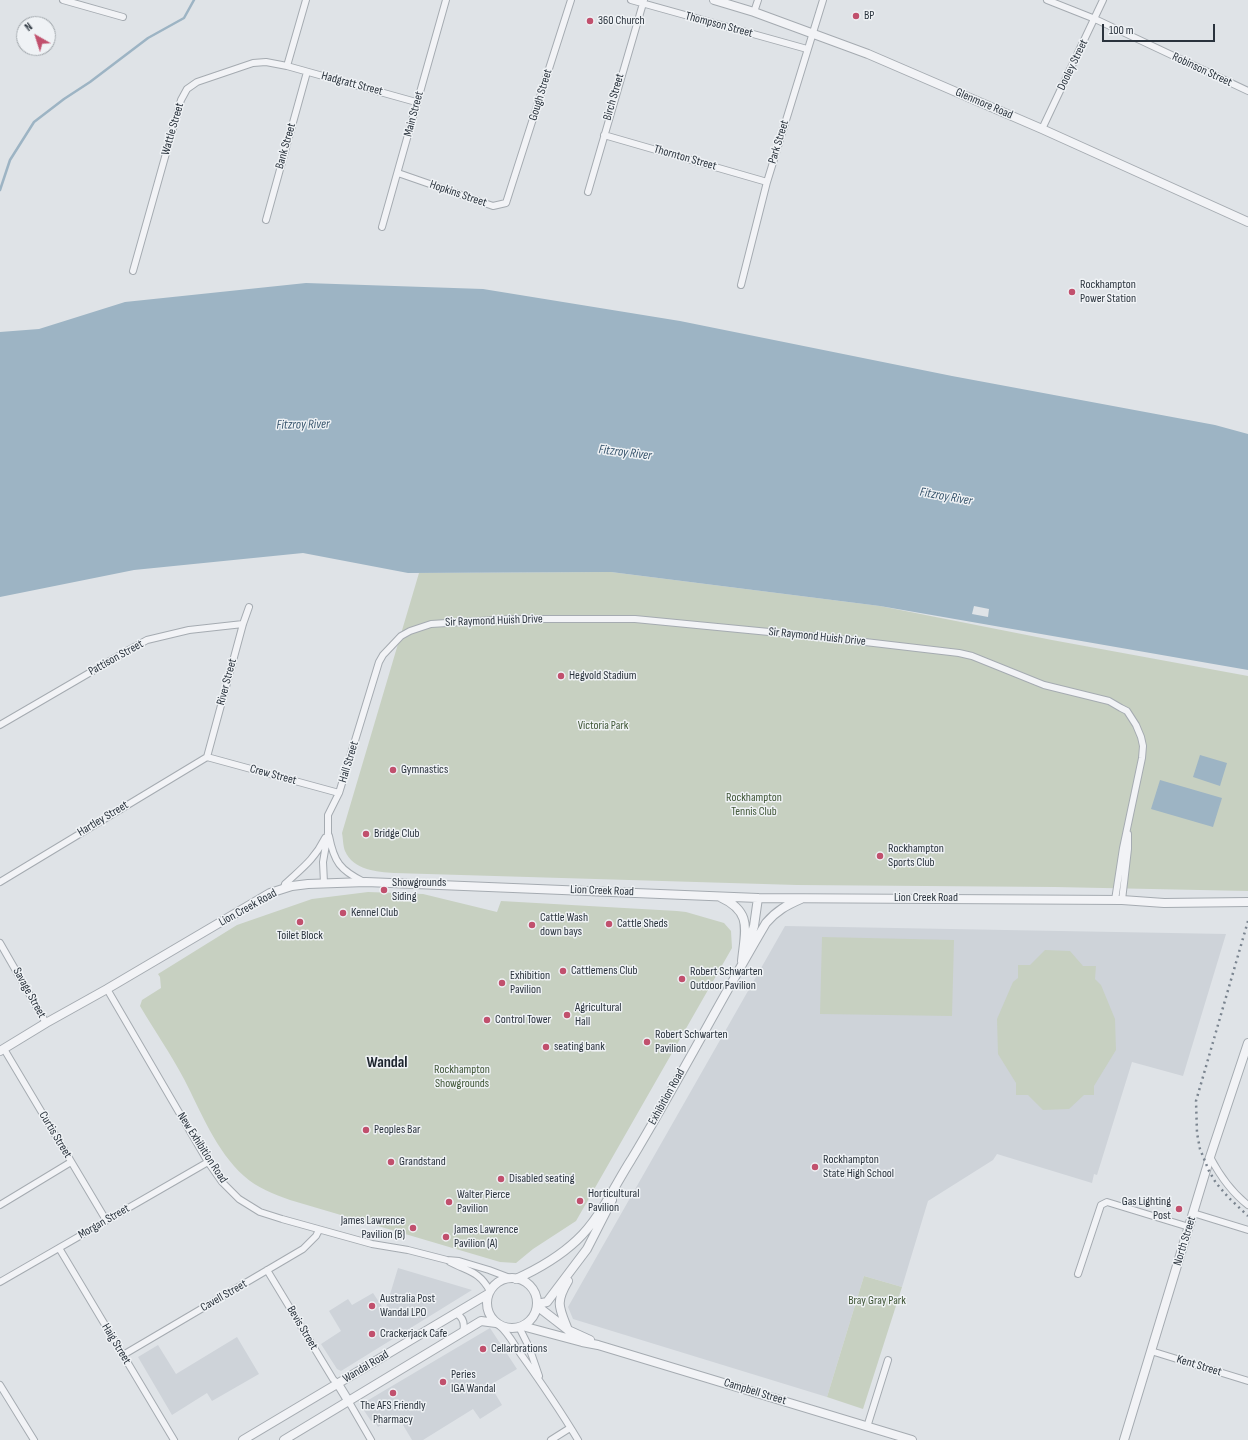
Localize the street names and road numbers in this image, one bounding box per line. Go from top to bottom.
street label: Thompson Street [684,9,754,41]
street label: Dooley Street [1055,37,1091,93]
street label: Robinson Street [1170,50,1234,90]
street label: Gough Street [526,67,556,123]
street label: Hadgratt Street [320,69,384,99]
street label: Birch Street [600,72,628,122]
street label: Glenmore Road [953,85,1015,123]
street label: Main Street [401,90,427,138]
street label: Wattle Street [159,101,187,157]
street label: Park Street [766,118,792,166]
street label: Bank Street [273,121,299,171]
street label: Thornton Street [652,142,718,174]
street label: Hopkins Street [428,178,488,210]
street label: Sir Raymond Huish Drive [445,612,543,630]
street label: Sir Raymond Huish Drive [768,625,866,649]
street label: Pattison Street [86,637,146,679]
street label: River Street [214,657,240,707]
street label: Hall Street [336,740,362,784]
street label: Crew Street [248,762,298,788]
street label: Hartley Street [75,798,131,840]
street label: Lion Creek Road [570,883,634,899]
street label: Lion Creek Road [217,886,279,930]
street label: Lion Creek Road [894,891,958,905]
street label: Savage Street [9,965,49,1021]
street label: Exhibition Road [646,1066,688,1128]
street label: Curtis Street [35,1109,75,1161]
street label: New Exhibition Road [174,1110,230,1186]
street label: Morgan Street [76,1202,132,1242]
street label: North Street [1171,1215,1199,1267]
street label: Cavell Street [198,1277,250,1315]
street label: Bevis Street [283,1304,321,1352]
street label: Haig Street [98,1321,134,1367]
street label: Wandal Road [340,1348,392,1386]
street label: Kent Street [1175,1352,1223,1380]
street label: Campbell Street [722,1376,788,1408]

